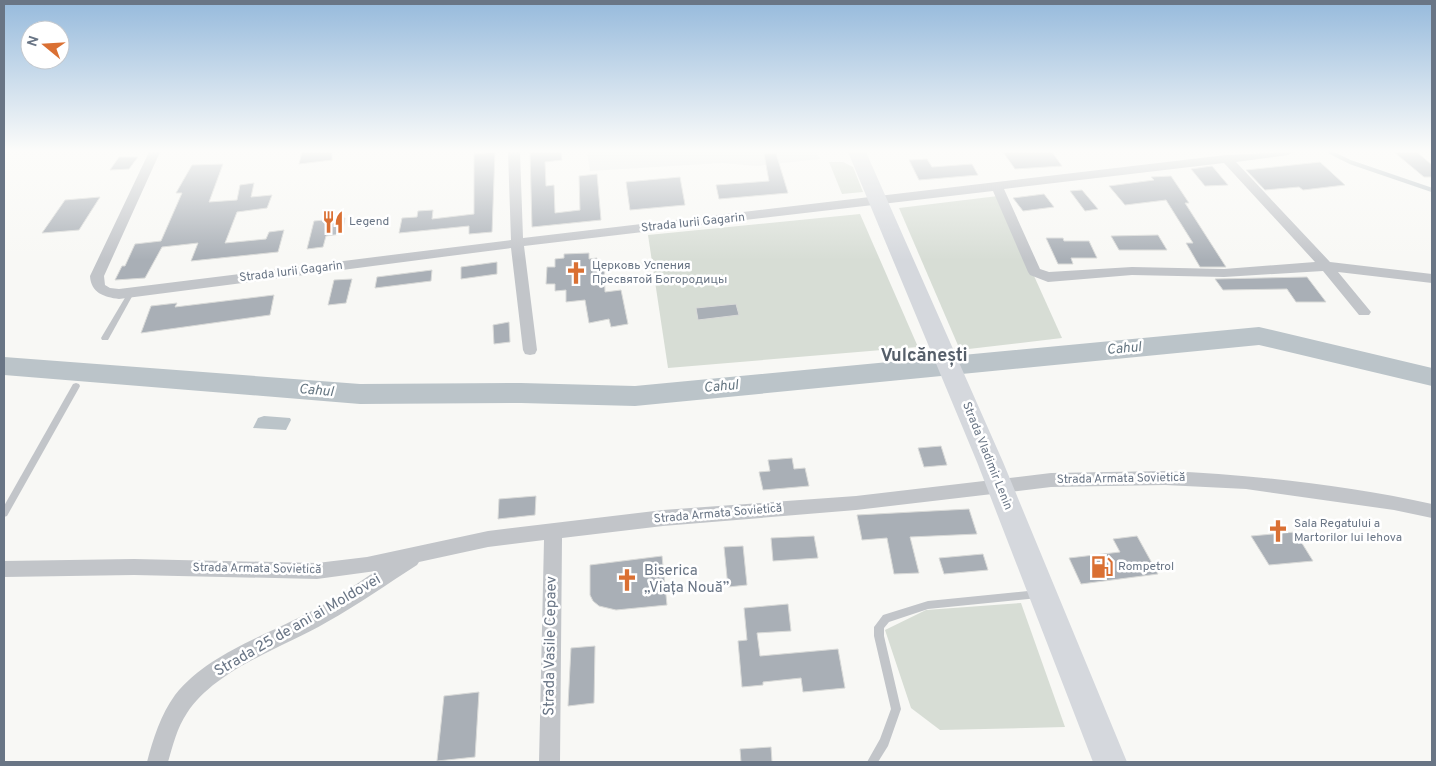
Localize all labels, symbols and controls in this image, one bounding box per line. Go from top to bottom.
north arrow [20,20,70,70]
text: N [24,34,44,49]
restaurant icon: Legend [320,209,346,235]
street label: Strada Iurii Gagarin [640,210,746,236]
place label: Legend [349,214,389,230]
street label: Strada Iurii Gagarin [238,258,344,286]
place label: Церковь Успения Пресвятой Богородицы [592,258,727,288]
church icon: Церковь Успения Пресвятой Богородицы [563,260,589,286]
water label: Cahul [1106,339,1143,359]
district label: Vulcănești [880,345,968,368]
water label: Cahul [703,377,740,397]
water label: Cahul [298,381,335,401]
street label: Strada Vladimir Lenin [958,400,1016,512]
street label: Strada Armata Sovietică [1056,470,1186,488]
street label: Strada Armata Sovietică [653,500,783,528]
place label: Sala Regatului a Martorilor lui Iehova [1294,516,1402,546]
church icon: Sala Regatului a Martorilor lui Iehova [1265,518,1291,544]
fuel station icon: Rompetrol [1089,554,1115,580]
place label: Rompetrol [1118,559,1174,575]
street label: Strada Armata Sovietică [192,560,322,578]
place label: Biserica „Viața Nouă” [644,562,729,598]
church icon: Biserica „Viața Nouă” [614,567,640,593]
street label: Strada 25 de ani ai Moldovei [211,570,385,682]
street label: Strada Vasile Cepaev [540,576,562,716]

